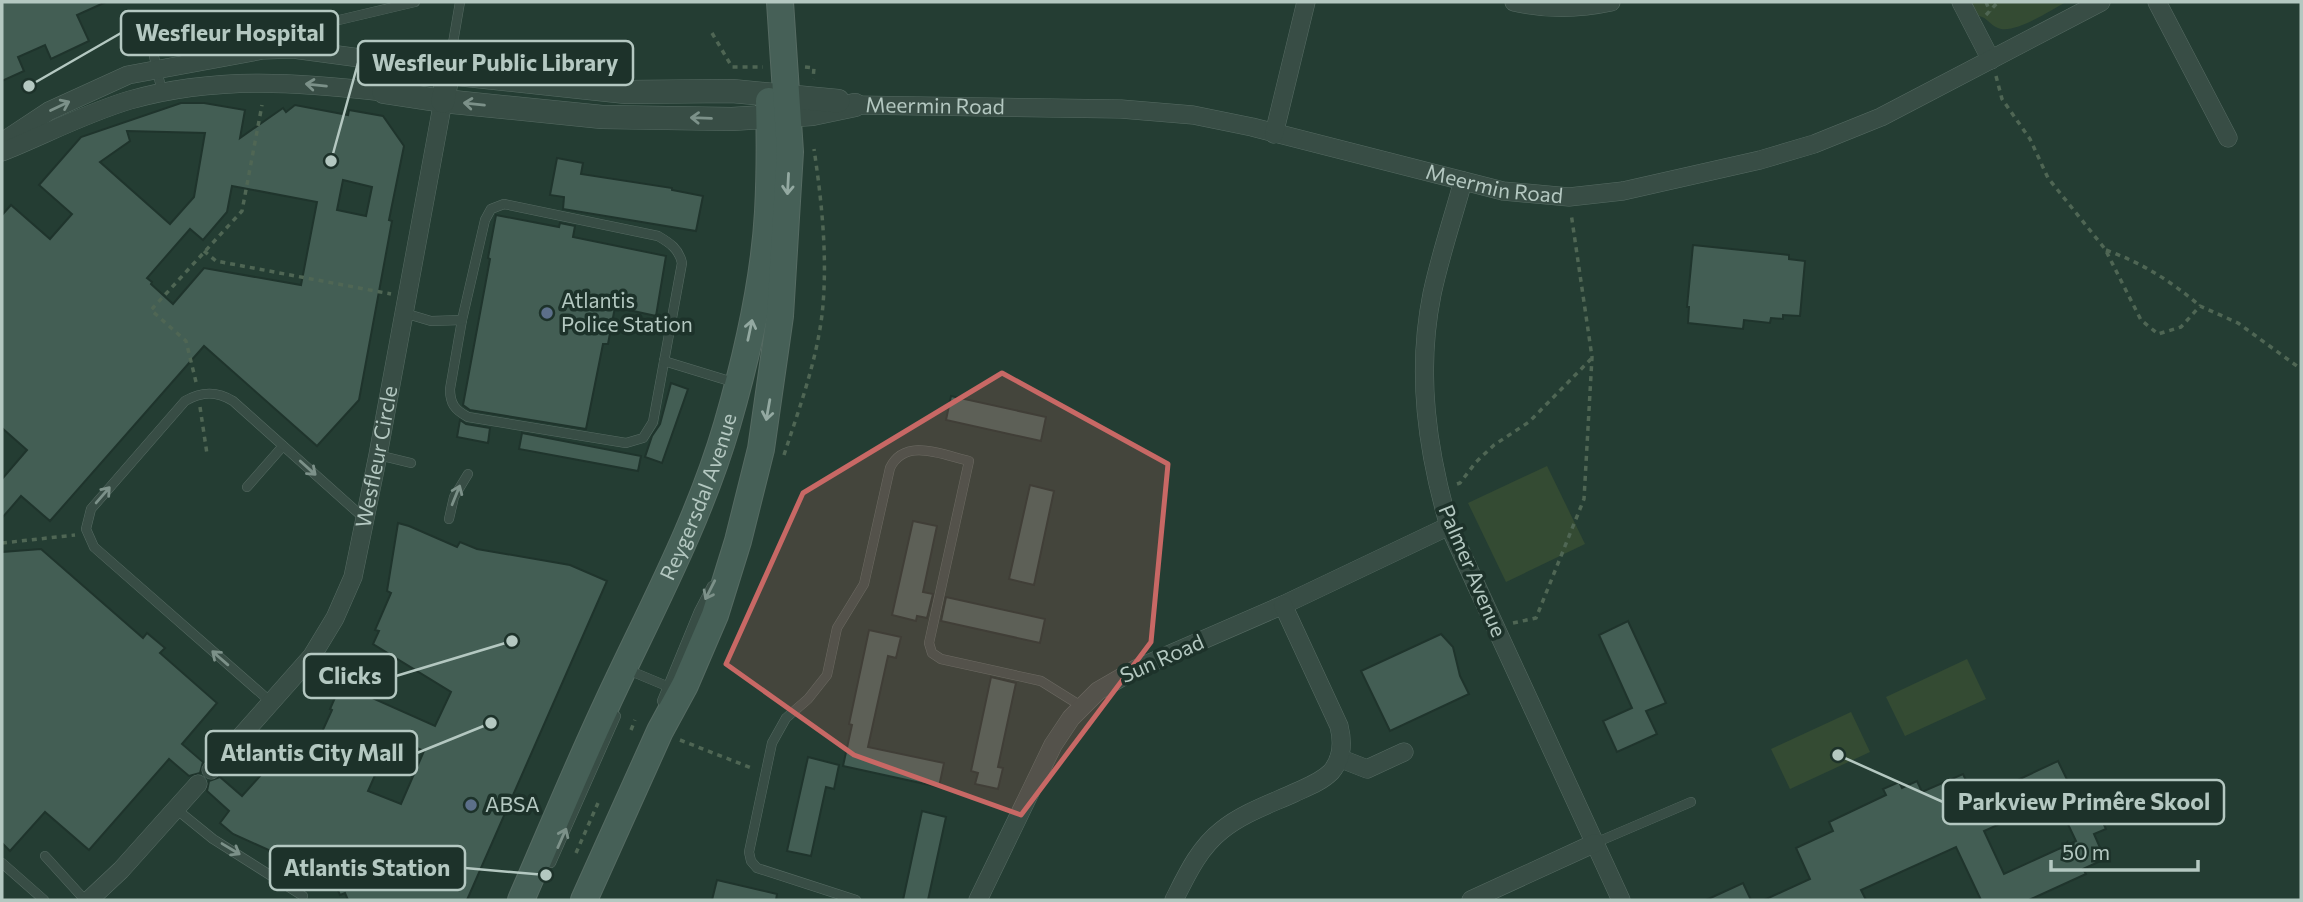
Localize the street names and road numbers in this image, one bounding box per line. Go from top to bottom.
street label: Meermin Road [865,91,1005,118]
street label: Meermin Road [1423,158,1564,207]
street label: Wesfleur Circle [349,384,401,530]
street label: Reygersdal Avenue [654,410,741,584]
street label: Palmer Avenue [1434,500,1512,640]
street label: Sun Road [1116,628,1207,687]

